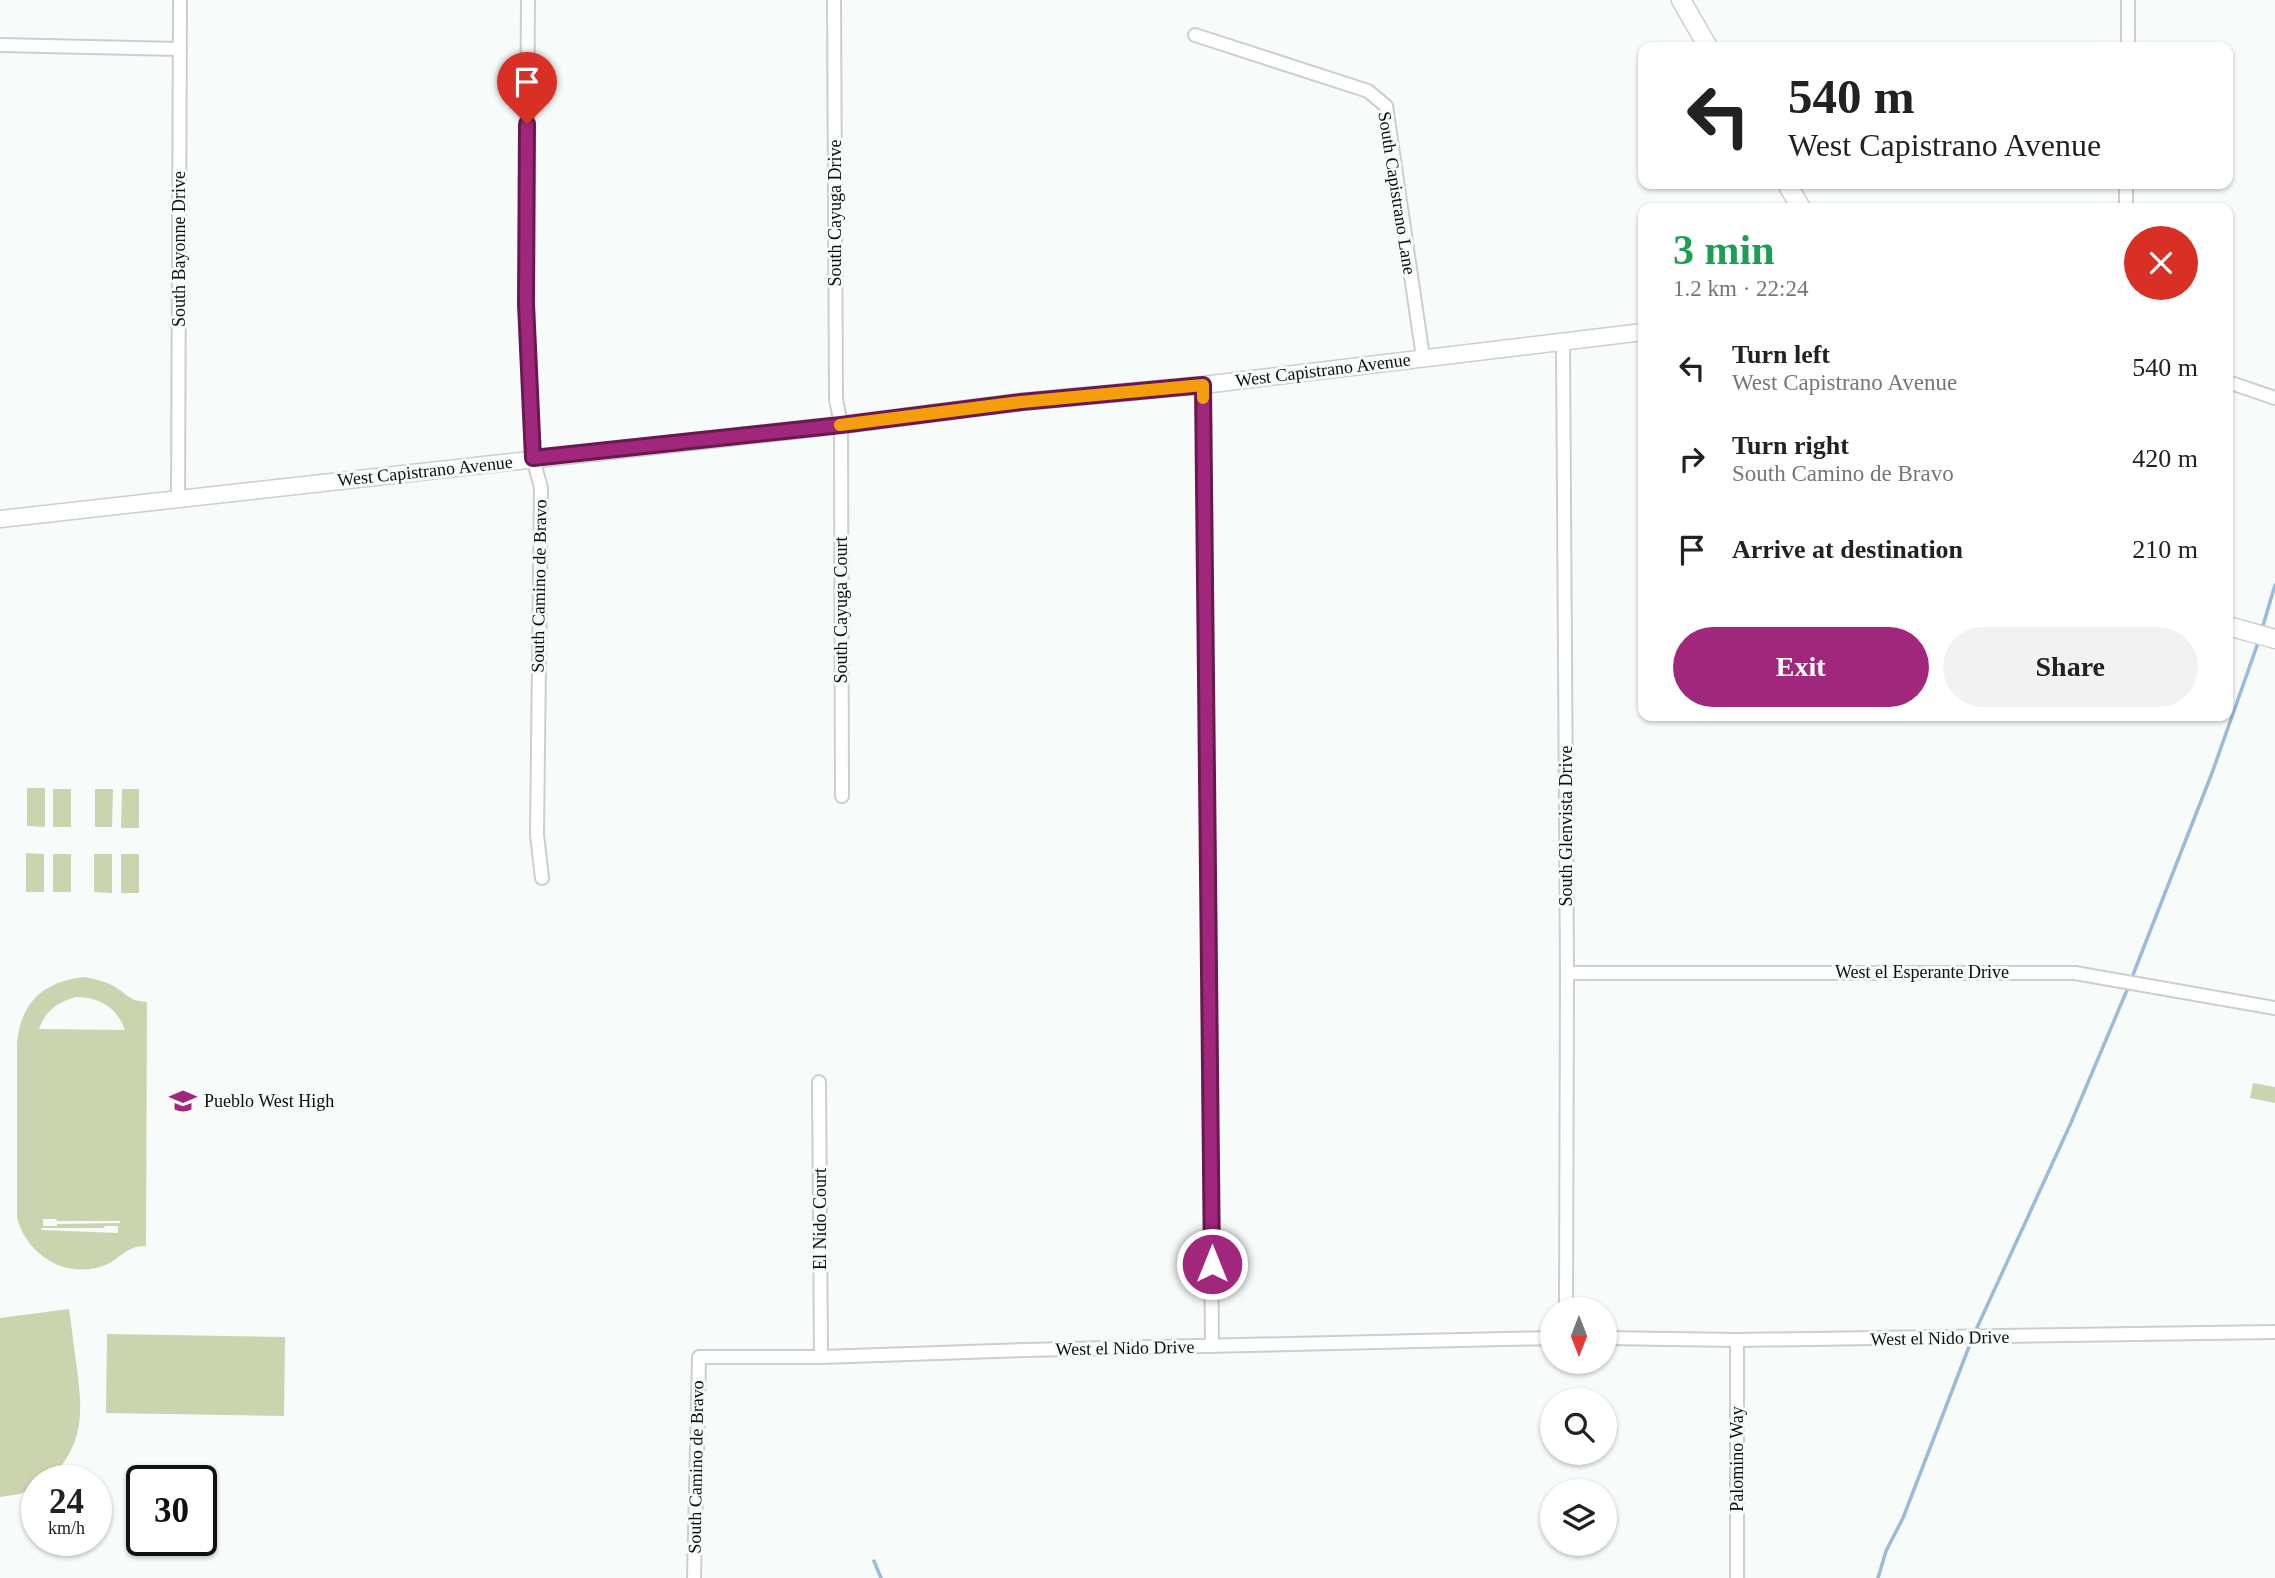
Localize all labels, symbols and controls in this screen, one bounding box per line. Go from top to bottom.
pin [497,52,557,124]
icon: arrive [508,63,546,101]
text: 540 m [1788,69,1915,124]
icon: left [1673,70,1764,161]
street label: South Capistrano Lane [1374,110,1420,276]
text: West Capistrano Avenue [1788,127,2101,163]
street label: South Cayuga Drive [825,140,845,286]
street label: South Bayonne Drive [169,171,189,327]
button: close [2124,226,2198,300]
text: 3 min [1673,227,1775,273]
text: 1.2 km · 22:24 [1673,276,1808,301]
text: Turn left [1732,340,1830,369]
street label: West Capistrano Avenue [1234,349,1412,391]
icon: left [1673,349,1711,387]
text: 540 m [2132,353,2198,382]
text: West Capistrano Avenue [1732,370,1957,395]
text: Turn right [1732,431,1849,460]
icon: right [1673,440,1711,478]
text: 420 m [2132,444,2198,473]
street label: West Capistrano Avenue [336,452,514,490]
text: South Camino de Bravo [1732,461,1954,486]
street label: South Camino de Bravo [527,499,551,673]
icon: arrive [1673,531,1711,569]
text: Arrive at destination [1732,535,1963,564]
text: 210 m [2132,535,2198,564]
street label: South Cayuga Court [831,537,851,684]
button: Exit [1673,627,1929,707]
button: Share [1943,627,2198,707]
street label: South Glenvista Drive [1556,746,1576,906]
street label: West el Esperante Drive [1835,962,2009,982]
school or university icon: Pueblo West High [168,1086,198,1116]
place label: Pueblo West High [204,1091,334,1111]
street label: El Nido Court [810,1168,830,1270]
position arrow [1175,1227,1249,1301]
north arrow [1540,1297,1617,1374]
map controls [1540,1297,1617,1556]
street label: West el Nido Drive [1870,1327,2010,1349]
street label: West el Nido Drive [1055,1337,1195,1359]
street label: South Camino de Bravo [684,1380,708,1554]
button: search [1540,1388,1617,1465]
street label: Palomino Way [1727,1406,1747,1512]
speed limit sign: 30 [126,1465,217,1556]
button: layers [1540,1479,1617,1556]
text: 24 [49,1482,84,1521]
text: km/h [48,1518,85,1538]

